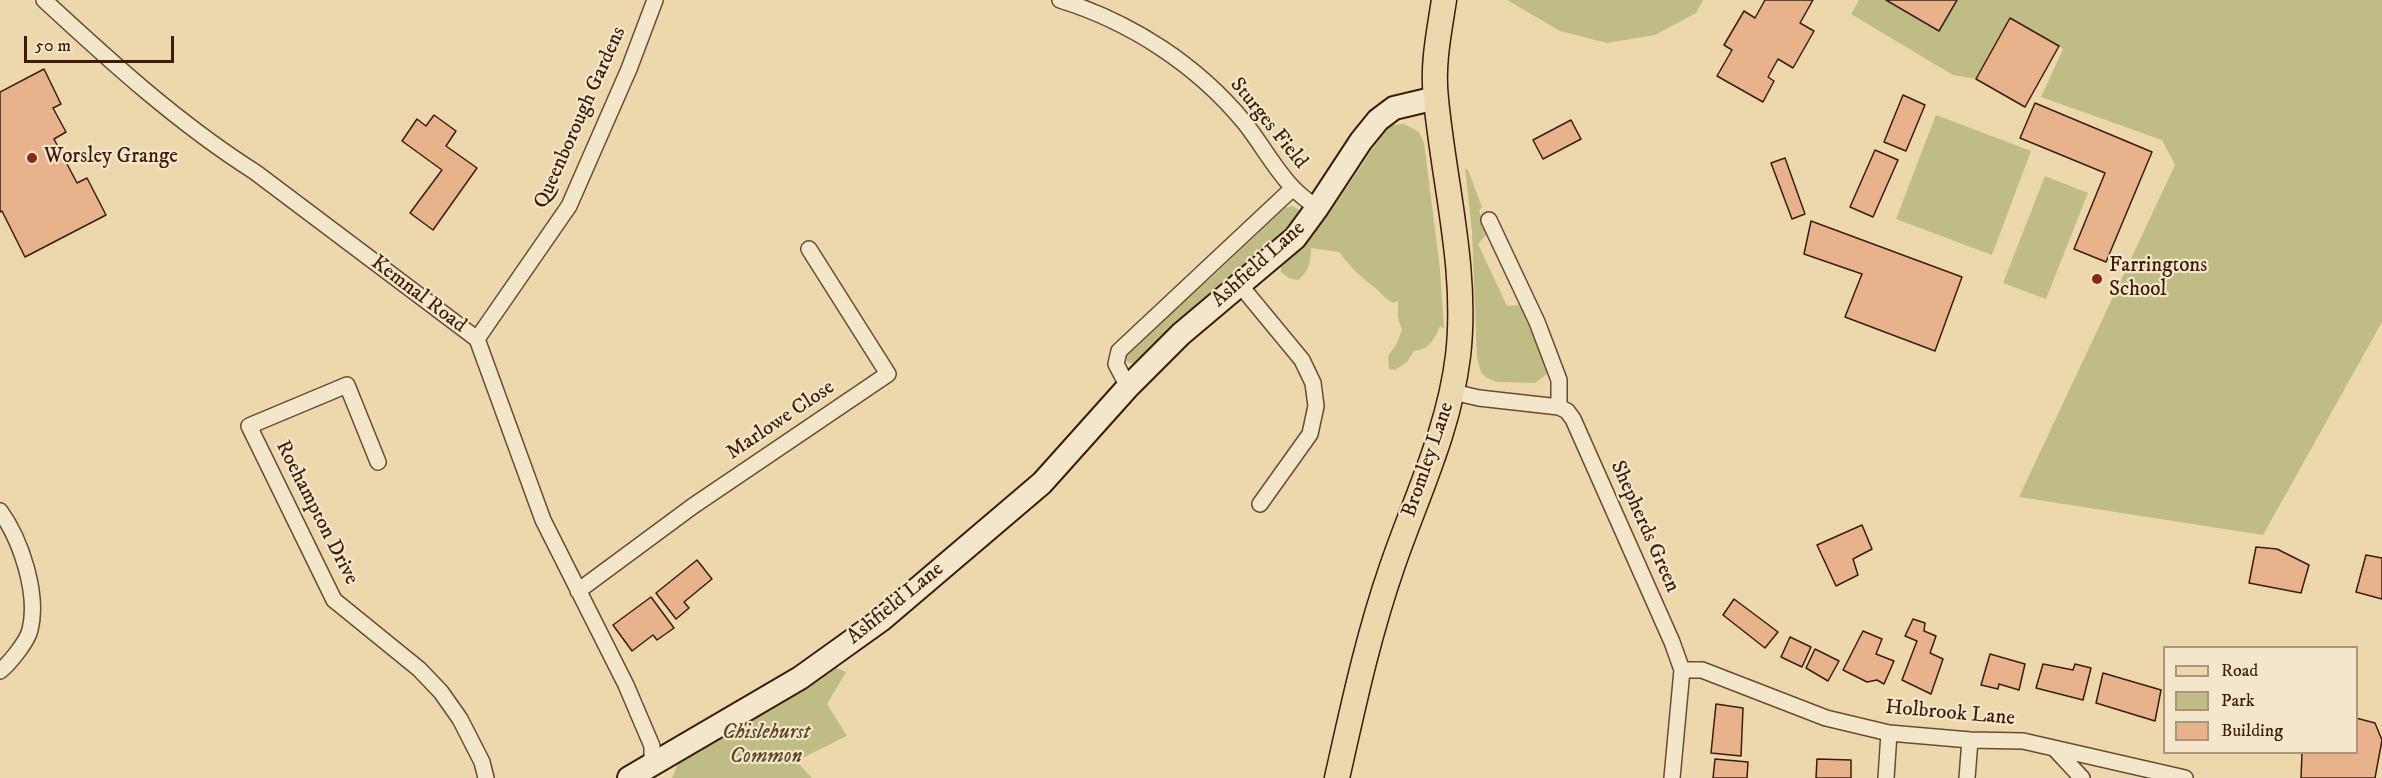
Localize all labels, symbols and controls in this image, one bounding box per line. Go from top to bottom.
street label: Queenborough Gardens [530,23,632,213]
scale bar [27,24,177,62]
text: 50 m [35,35,71,57]
street label: Sturges Field [1224,73,1312,175]
place label: Worsley Grange [44,145,178,171]
marker: Worsley Grange [25,151,39,165]
street label: Ashfield Lane [1207,217,1311,313]
street label: Kemnal Road [365,251,471,339]
place label: Farringtons School [2109,254,2207,304]
marker: Farringtons School [2090,272,2104,286]
street label: Marlowe Close [722,376,840,466]
street label: Bromley Lane [1398,399,1460,521]
street label: Roehampton Drive [269,437,363,589]
street label: Shepherds Green [1604,457,1684,597]
street label: Ashfield Lane [843,557,949,651]
legend [2163,646,2358,754]
text: Road [2221,660,2258,682]
text: Park [2221,690,2255,712]
street label: Holbrook Lane [1884,696,2016,732]
text: Building [2221,720,2283,742]
park label: Chislehurst Common [722,721,810,771]

